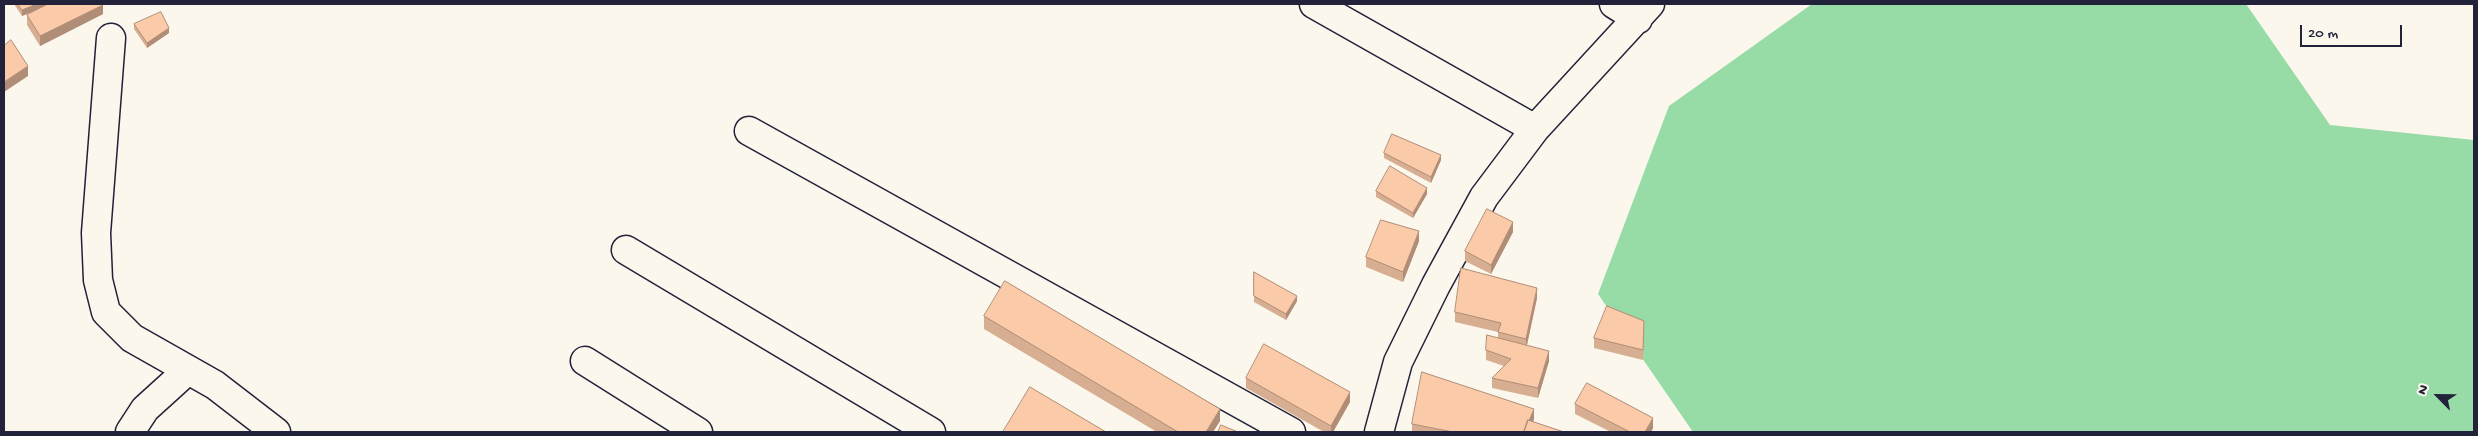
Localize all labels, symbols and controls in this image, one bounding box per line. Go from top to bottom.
scale bar [2303,15,2406,47]
text: 20 m [2308,25,2338,43]
north arrow [2413,371,2463,421]
text: N [2414,382,2433,397]

